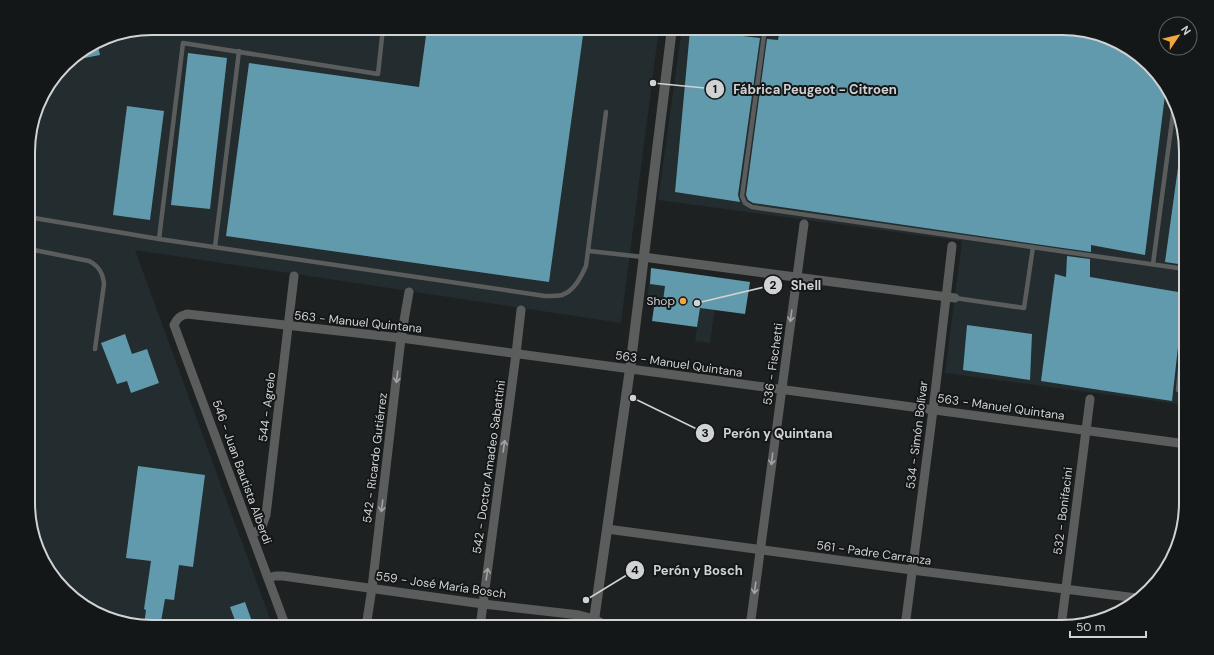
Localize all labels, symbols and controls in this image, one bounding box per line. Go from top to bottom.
north arrow [1158,16,1198,56]
text: N [1178,23,1194,38]
callout: Fábrica Peugeot - Citroen [705,77,904,102]
text: 1 [713,81,717,97]
text: Fábrica Peugeot - Citroen [733,81,897,98]
callout: Shell [763,273,830,298]
text: 2 [770,277,777,293]
text: Shell [791,277,821,294]
place label: Shop [647,293,675,309]
marker: Shop [678,296,688,306]
street label: 563 - Manuel Quintana [293,307,423,337]
one-way arrow [787,309,795,322]
street label: 536 - Fischetti [759,322,787,406]
street label: 563 - Manuel Quintana [614,347,744,381]
one-way arrow [393,370,401,383]
street label: 544 - Agrelo [255,371,279,443]
street label: 542 - Doctor Amadeo Sabattini [469,379,509,555]
street label: 534 - Simón Bolívar [902,379,932,490]
street label: 563 - Manuel Quintana [936,390,1066,424]
street label: 542 - Ricardo Gutiérrez [359,392,391,524]
street label: 546 - Juan Bautista Alberdi [208,398,276,547]
callout: Perón y Quintana [695,421,840,446]
text: 3 [701,425,709,441]
text: Perón y Quintana [723,425,833,442]
one-way arrow [500,439,508,452]
one-way arrow [768,452,776,465]
street label: 532 - Bonifacini [1050,466,1076,556]
one-way arrow [378,499,385,512]
street label: 561 - Padre Carranza [816,537,932,569]
callout: Perón y Bosch [625,558,751,583]
text: 4 [631,562,639,578]
text: Perón y Bosch [653,562,743,579]
street label: 559 - José María Bosch [375,568,507,602]
one-way arrow [483,568,491,581]
one-way arrow [751,581,759,594]
scale bar [1070,613,1146,639]
text: 50 m [1076,619,1105,635]

